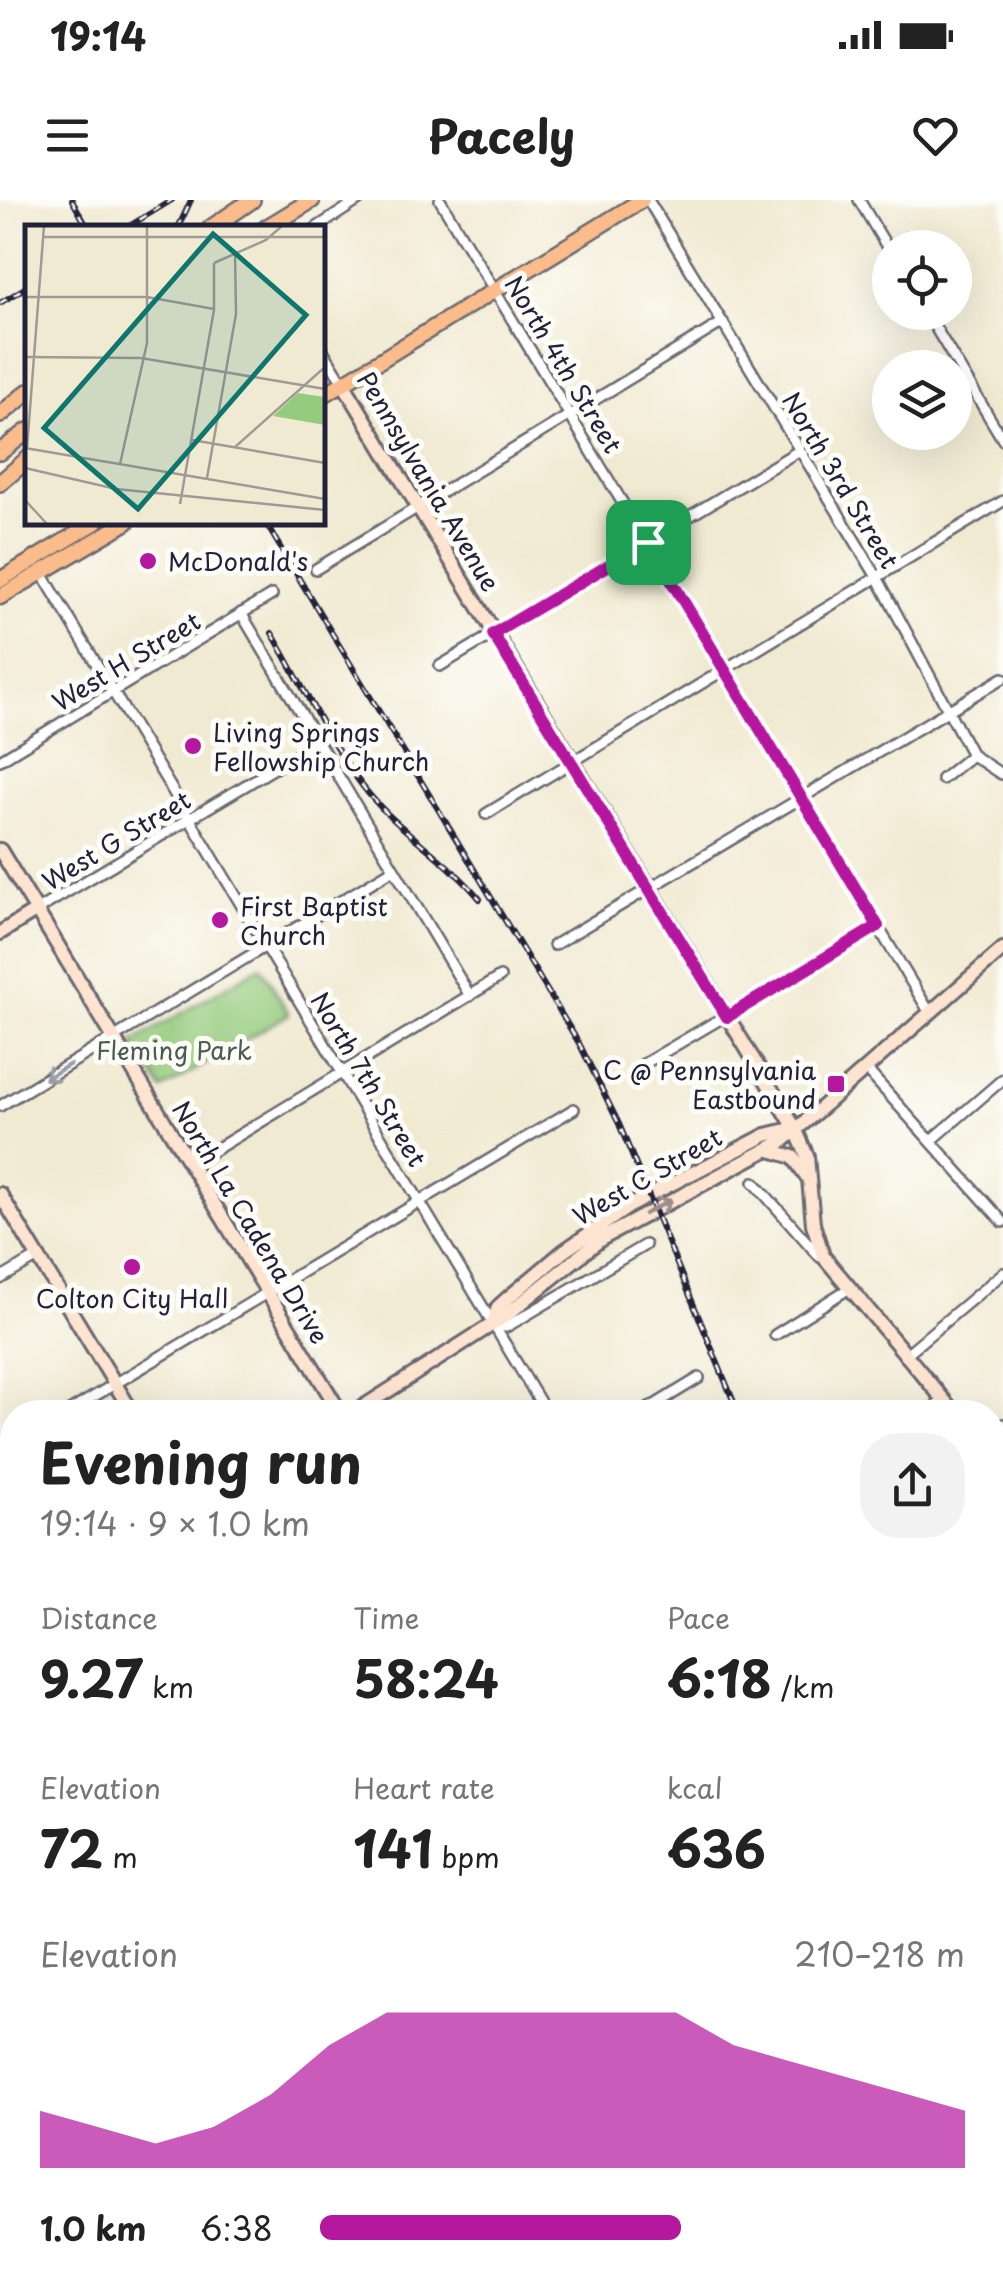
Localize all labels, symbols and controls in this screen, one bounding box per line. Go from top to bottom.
text: 19:14 [50,7,146,64]
text: Pacely [428,101,575,169]
icon: menu [40,108,95,163]
icon: heart [908,108,963,163]
inset map [25,225,325,525]
map controls [872,230,972,450]
button: locate [872,230,972,330]
street label: North 4th Street [496,268,632,460]
button: layers [872,350,972,450]
street label: Pennsylvania Avenue [348,364,510,598]
street label: North 3rd Street [773,384,909,576]
pin [606,500,691,585]
icon: arrive [621,515,676,570]
place label: McDonald's [168,542,308,580]
marker: McDonald's [137,550,159,572]
street label: West H Street [45,602,207,720]
place label: Living Springs Fellowship Church [213,713,429,780]
marker: Living Springs Fellowship Church [182,735,204,757]
street label: West G Street [35,781,197,899]
place label: First Baptist Church [240,887,388,954]
marker: First Baptist Church [209,909,231,931]
street label: North 7th Street [302,984,436,1174]
park label: Fleming Park [96,1031,252,1069]
place label: C @ Pennsylvania Eastbound [603,1051,817,1118]
one-way arrow [43,1062,72,1082]
marker: C @ Pennsylvania Eastbound [825,1073,847,1095]
street label: North La Cadena Drive [163,1093,339,1351]
street label: West C Street [565,1118,729,1234]
one-way arrow [642,1197,672,1216]
marker: Colton City Hall [121,1256,143,1278]
place label: Colton City Hall [36,1279,228,1317]
text: Evening run [40,1420,362,1503]
button: share [860,1433,965,1538]
text: 19:14 · 9 × 1.0 km [40,1499,310,1547]
text: Distance [40,1596,158,1639]
text: Time [353,1596,420,1639]
text: Pace [667,1596,730,1639]
text: 9.27 [40,1639,143,1715]
text: 58:24 [353,1639,499,1715]
text: 6:18 [667,1639,772,1715]
text: km [143,1665,194,1708]
text: /km [772,1665,834,1708]
text: Elevation [40,1766,161,1809]
text: Heart rate [353,1766,495,1809]
text: kcal [667,1766,723,1809]
text: 72 [40,1809,103,1885]
text: 141 [353,1809,433,1885]
text: 636 [667,1809,766,1885]
text: m [103,1835,138,1878]
text: bpm [433,1835,500,1878]
text: Elevation [40,1930,178,1978]
text: 210–218 m [794,1930,965,1978]
text: 1.0 km [40,2204,146,2252]
text: 6:38 [200,2204,273,2252]

